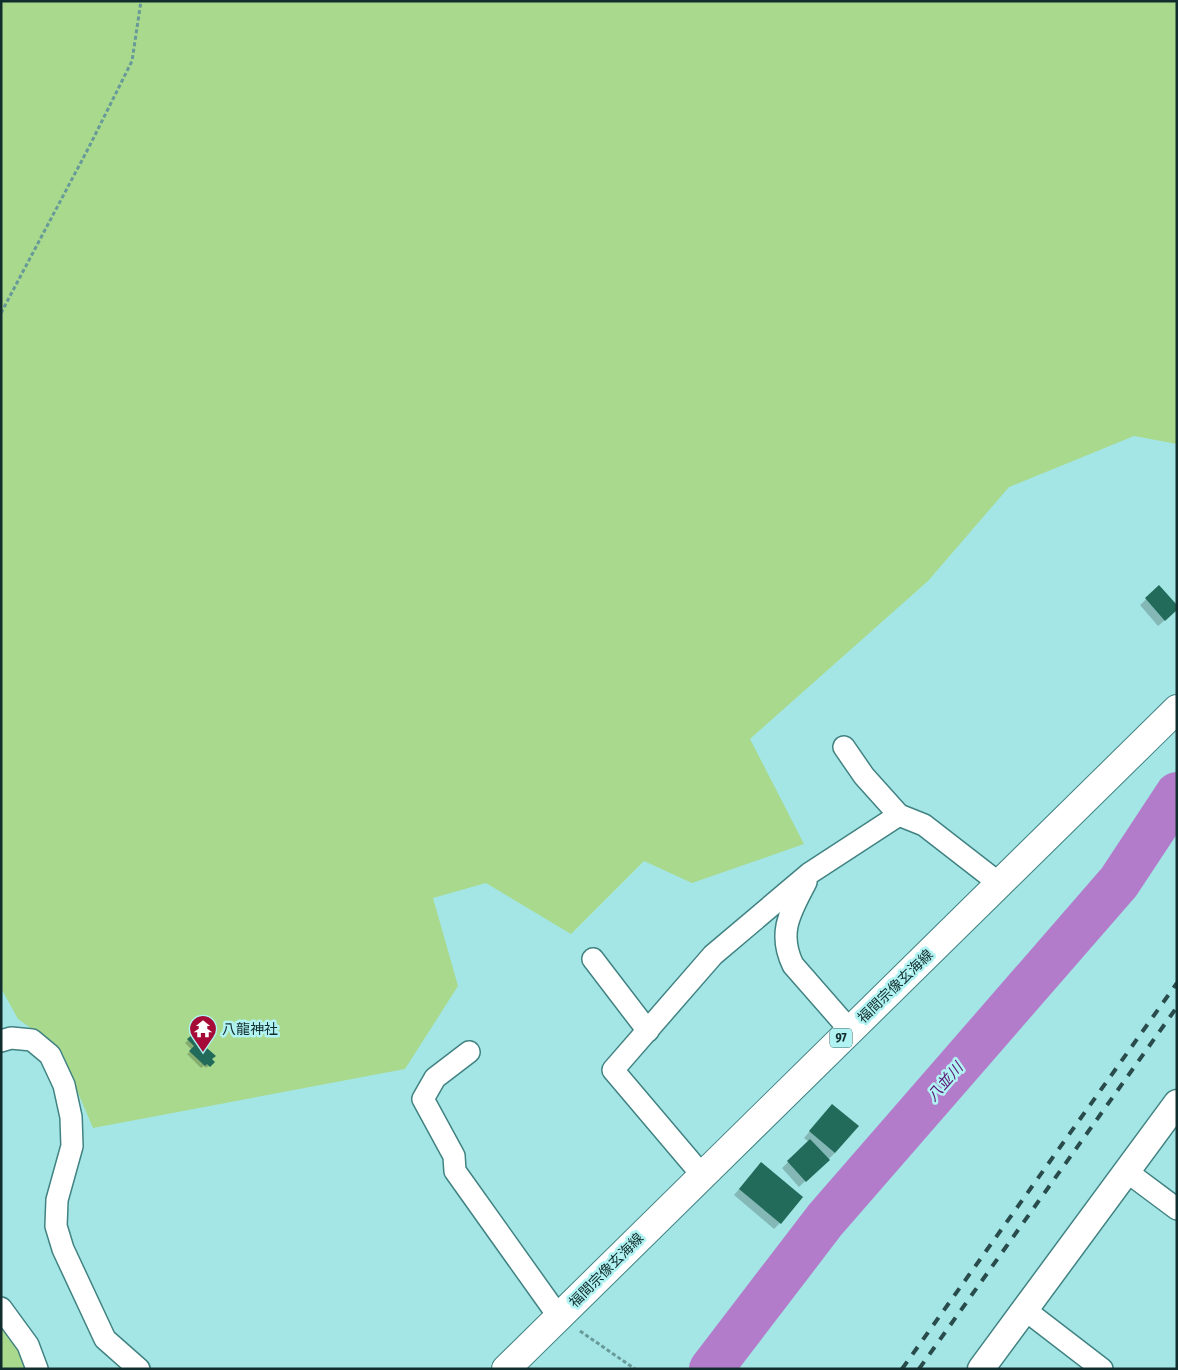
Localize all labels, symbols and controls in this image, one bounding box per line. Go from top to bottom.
street label: 福間宗像玄海線 [854,946,936,1027]
temple icon: 八龍神社 [188,1014,218,1053]
place label: 八龍神社 [222,1021,278,1038]
road number: 97 [830,1028,852,1048]
water label: 八並川 [923,1058,968,1105]
street label: 福間宗像玄海線 [566,1230,647,1311]

